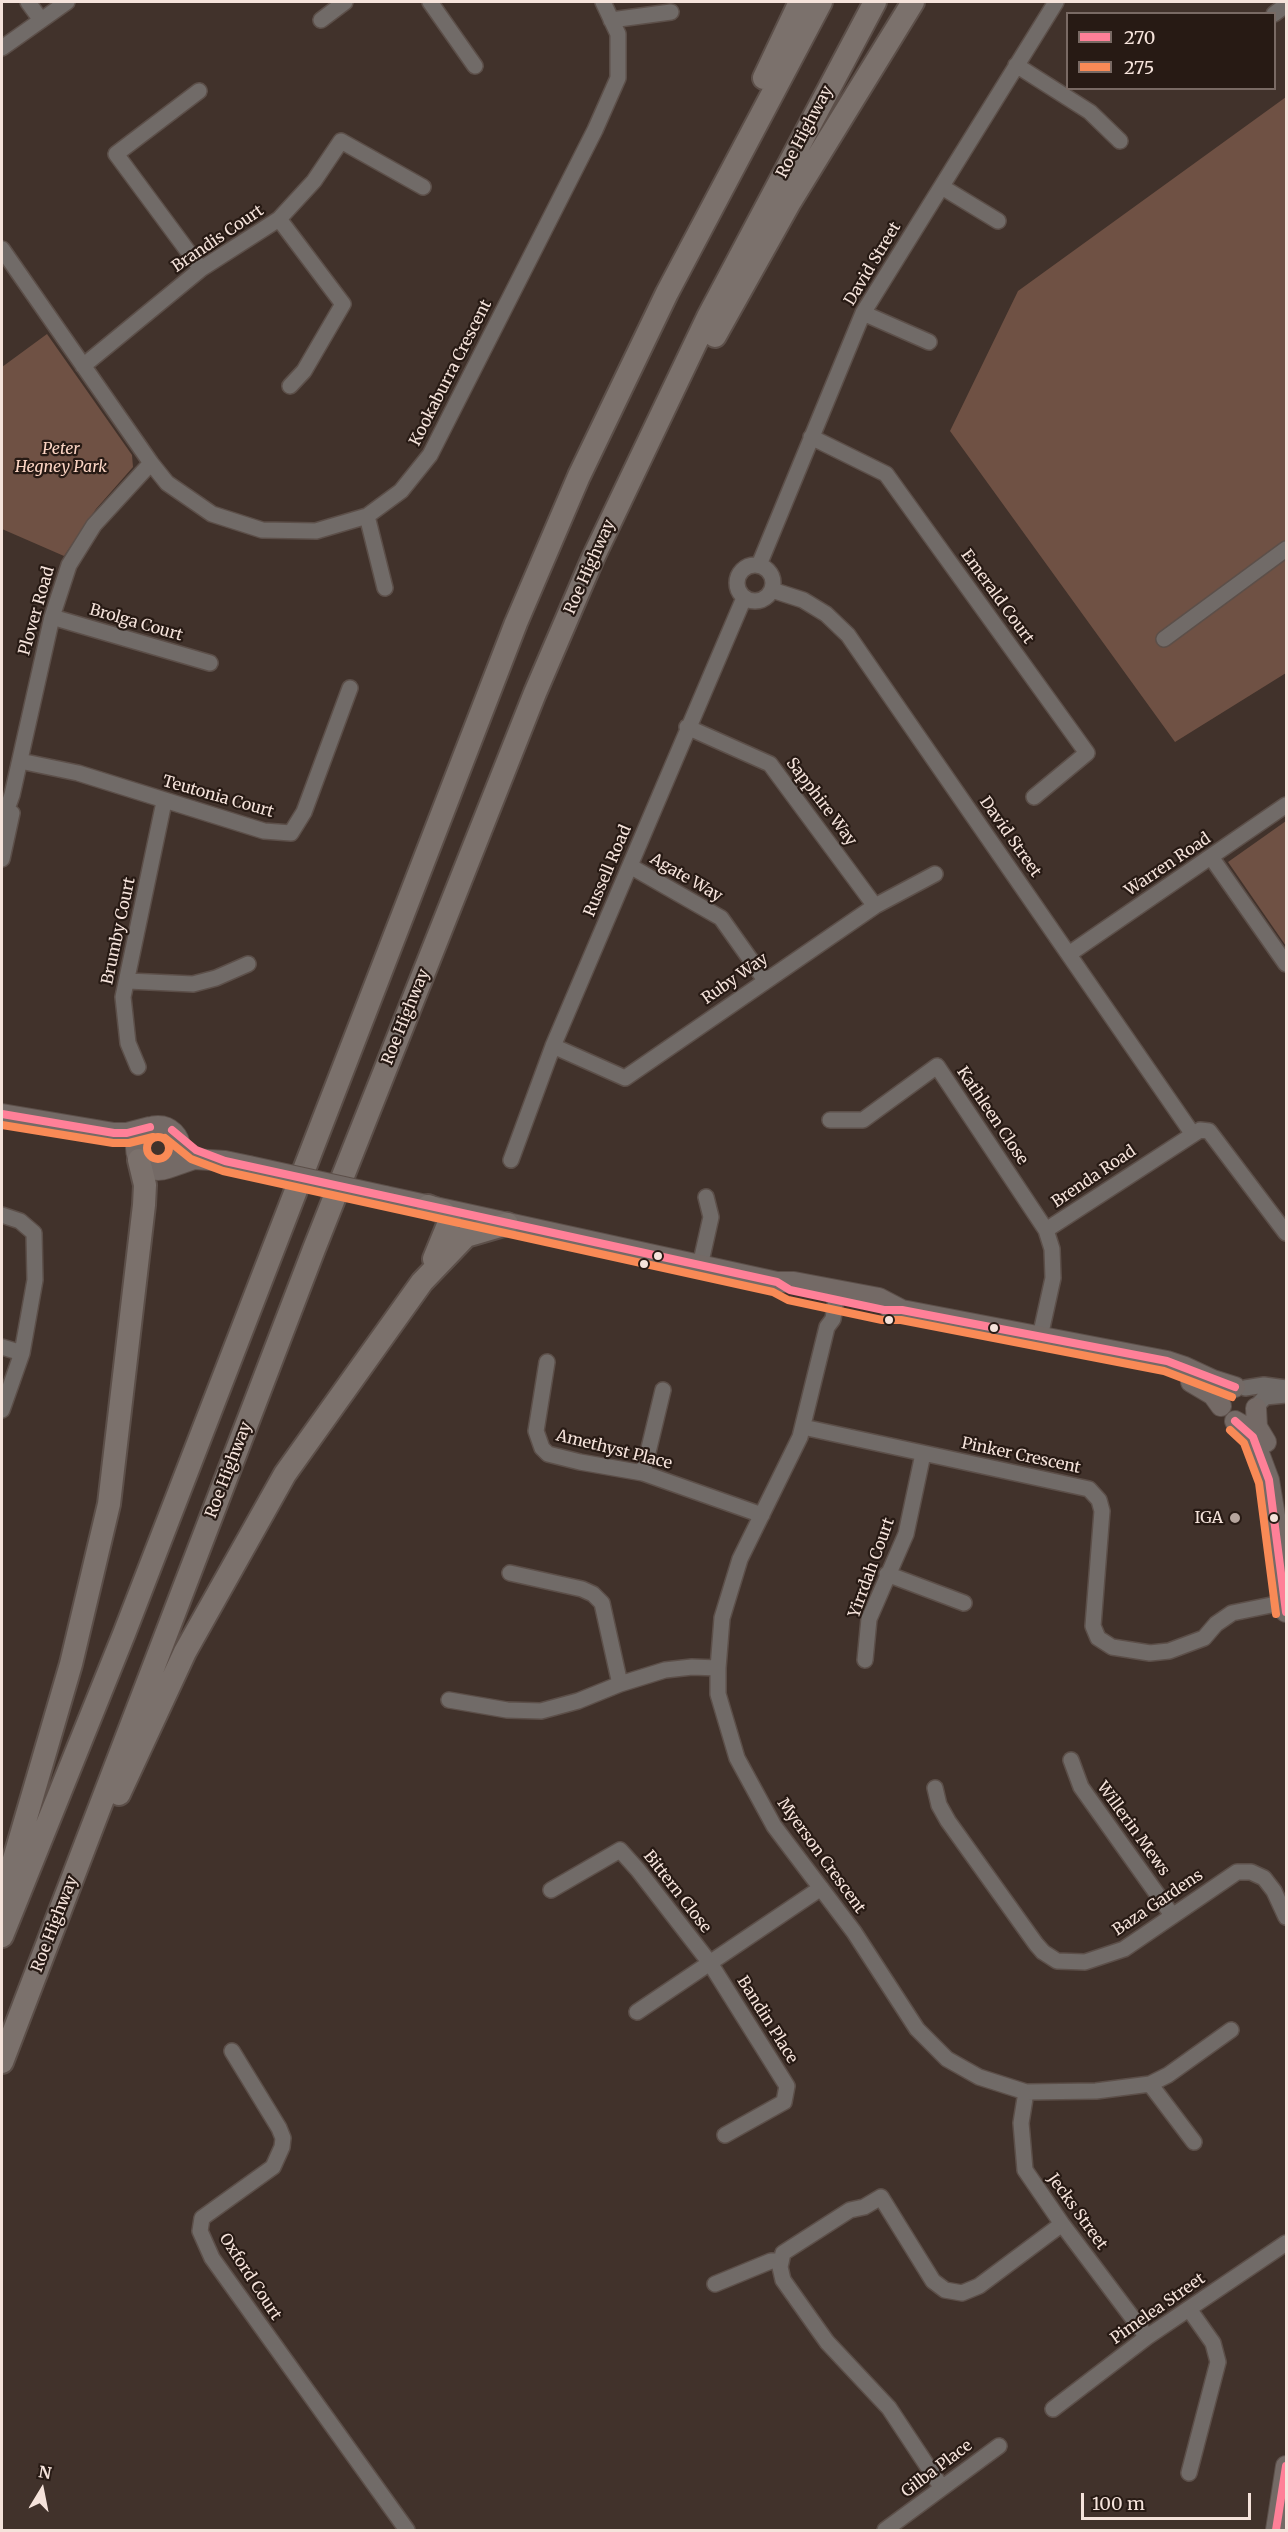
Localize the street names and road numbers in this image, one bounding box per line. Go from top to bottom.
street label: Roe Highway [773,83,837,181]
street label: Brandis Court [169,201,267,277]
street label: David Street [841,219,905,309]
street label: Kookaburra Crescent [406,297,496,449]
street label: Roe Highway [561,517,619,617]
street label: Emerald Court [957,546,1037,648]
street label: Plover Road [15,564,59,658]
street label: Brolga Court [87,600,185,646]
street label: Sapphire Way [782,754,860,850]
street label: Teutonia Court [160,772,276,822]
street label: David Street [975,793,1045,881]
street label: Russell Road [580,822,636,920]
street label: Warren Road [1121,829,1215,901]
street label: Agate Way [646,850,726,906]
street label: Brumby Court [98,876,140,986]
street label: Ruby Way [698,949,772,1009]
street label: Roe Highway [378,966,434,1068]
street label: Kathleen Close [952,1063,1032,1169]
street label: Brenda Road [1048,1142,1140,1212]
street label: Roe Highway [202,1419,256,1521]
street label: Amethyst Place [554,1426,674,1474]
street label: Pinker Crescent [960,1434,1082,1478]
street label: Yirrdah Court [845,1515,899,1621]
street label: Willerin Mews [1092,1778,1174,1880]
street label: Myerson Crescent [773,1795,869,1917]
street label: Bittern Close [639,1847,715,1937]
street label: Baza Gardens [1109,1866,1207,1940]
street label: Roe Highway [28,1873,82,1975]
street label: Bandin Place [732,1973,802,2067]
street label: Jecks Street [1043,2170,1111,2254]
street label: Oxford Court [215,2230,285,2324]
street label: Pimelea Street [1107,2269,1209,2349]
street label: Gilba Place [898,2436,976,2502]

